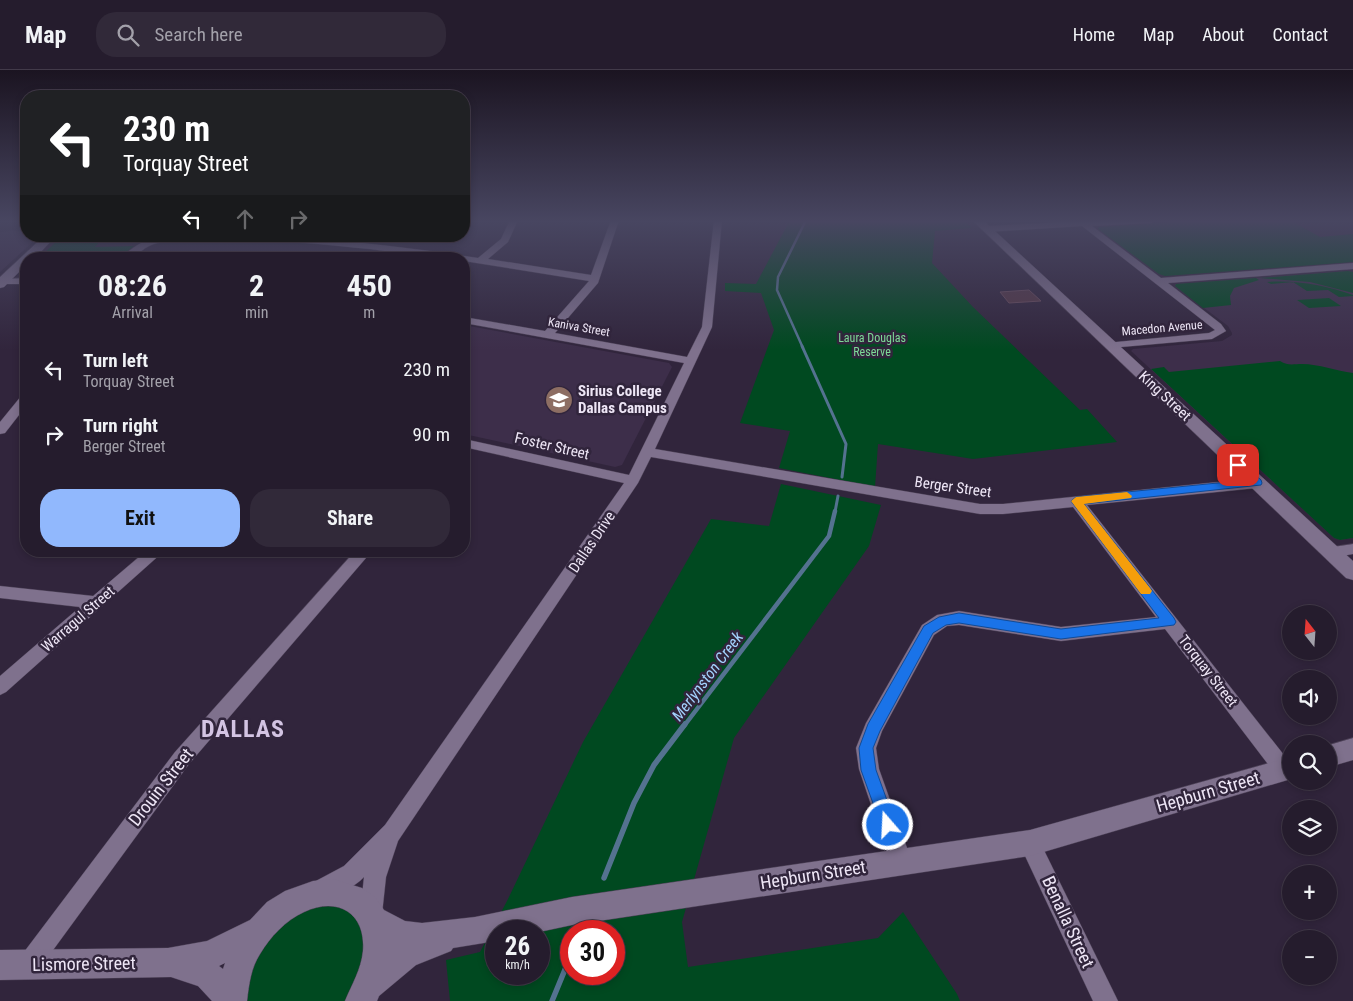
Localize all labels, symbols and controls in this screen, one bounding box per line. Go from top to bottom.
search box [96,12,446,57]
text: Map [25,21,66,49]
icon: search [114,21,142,49]
text: Search here [154,23,243,46]
text: Home [1073,24,1115,45]
text: Map [1143,24,1174,45]
text: About [1202,24,1244,45]
text: Contact [1272,24,1328,45]
text: 230 m [123,109,210,150]
icon: left [40,110,105,175]
text: Torquay Street [123,151,249,176]
icon: left [178,205,206,233]
icon: ahead [231,205,259,233]
icon: right [284,205,312,233]
text: 08:26 [98,268,167,303]
text: 2 [249,268,264,303]
text: 450 [346,268,392,303]
text: Arrival [112,303,153,322]
text: min [245,303,268,322]
text: m [363,303,375,322]
street label: Kaniva Street [547,315,611,339]
street label: Macedon Avenue [1121,317,1203,339]
park label: Laura Douglas Reserve [838,331,906,359]
text: Turn left [83,349,148,372]
icon: left [40,356,68,384]
text: 230 m [403,358,450,381]
street label: King Street [1135,367,1195,425]
text: Torquay Street [83,372,174,391]
place label: Sirius College Dallas Campus [578,382,667,417]
school or university icon: Sirius College Dallas Campus [544,385,574,415]
text: Turn right [83,414,158,437]
icon: right [40,421,68,449]
text: 90 m [413,423,450,446]
street label: Foster Street [513,429,591,463]
text: Berger Street [83,437,165,456]
pin [1217,444,1259,486]
icon: arrive [1224,451,1252,479]
street label: Berger Street [913,473,993,501]
button: Exit [40,489,240,547]
button: Share [250,489,450,547]
street label: Dallas Drive [565,508,619,576]
street label: Warragul Street [38,582,118,656]
north arrow [1282,605,1338,660]
map controls [1282,605,1337,985]
water label: Merlynston Creek [668,627,748,725]
street label: Torquay Street [1175,632,1241,710]
button: sound [1282,670,1337,725]
district label: DALLAS [201,715,285,743]
button: search [1282,735,1337,790]
street label: Drouin Street [124,744,197,830]
street label: Hepburn Street [1154,767,1262,816]
position arrow [861,798,913,850]
button: layers [1282,800,1337,855]
street label: Hepburn Street [759,856,867,893]
button: + [1282,865,1337,920]
street label: Benalla Street [1038,873,1099,971]
speed limit sign: 30 [560,920,625,985]
button: − [1282,930,1337,985]
text: 26 [505,932,530,961]
street label: Lismore Street [32,952,136,975]
text: km/h [505,958,530,972]

